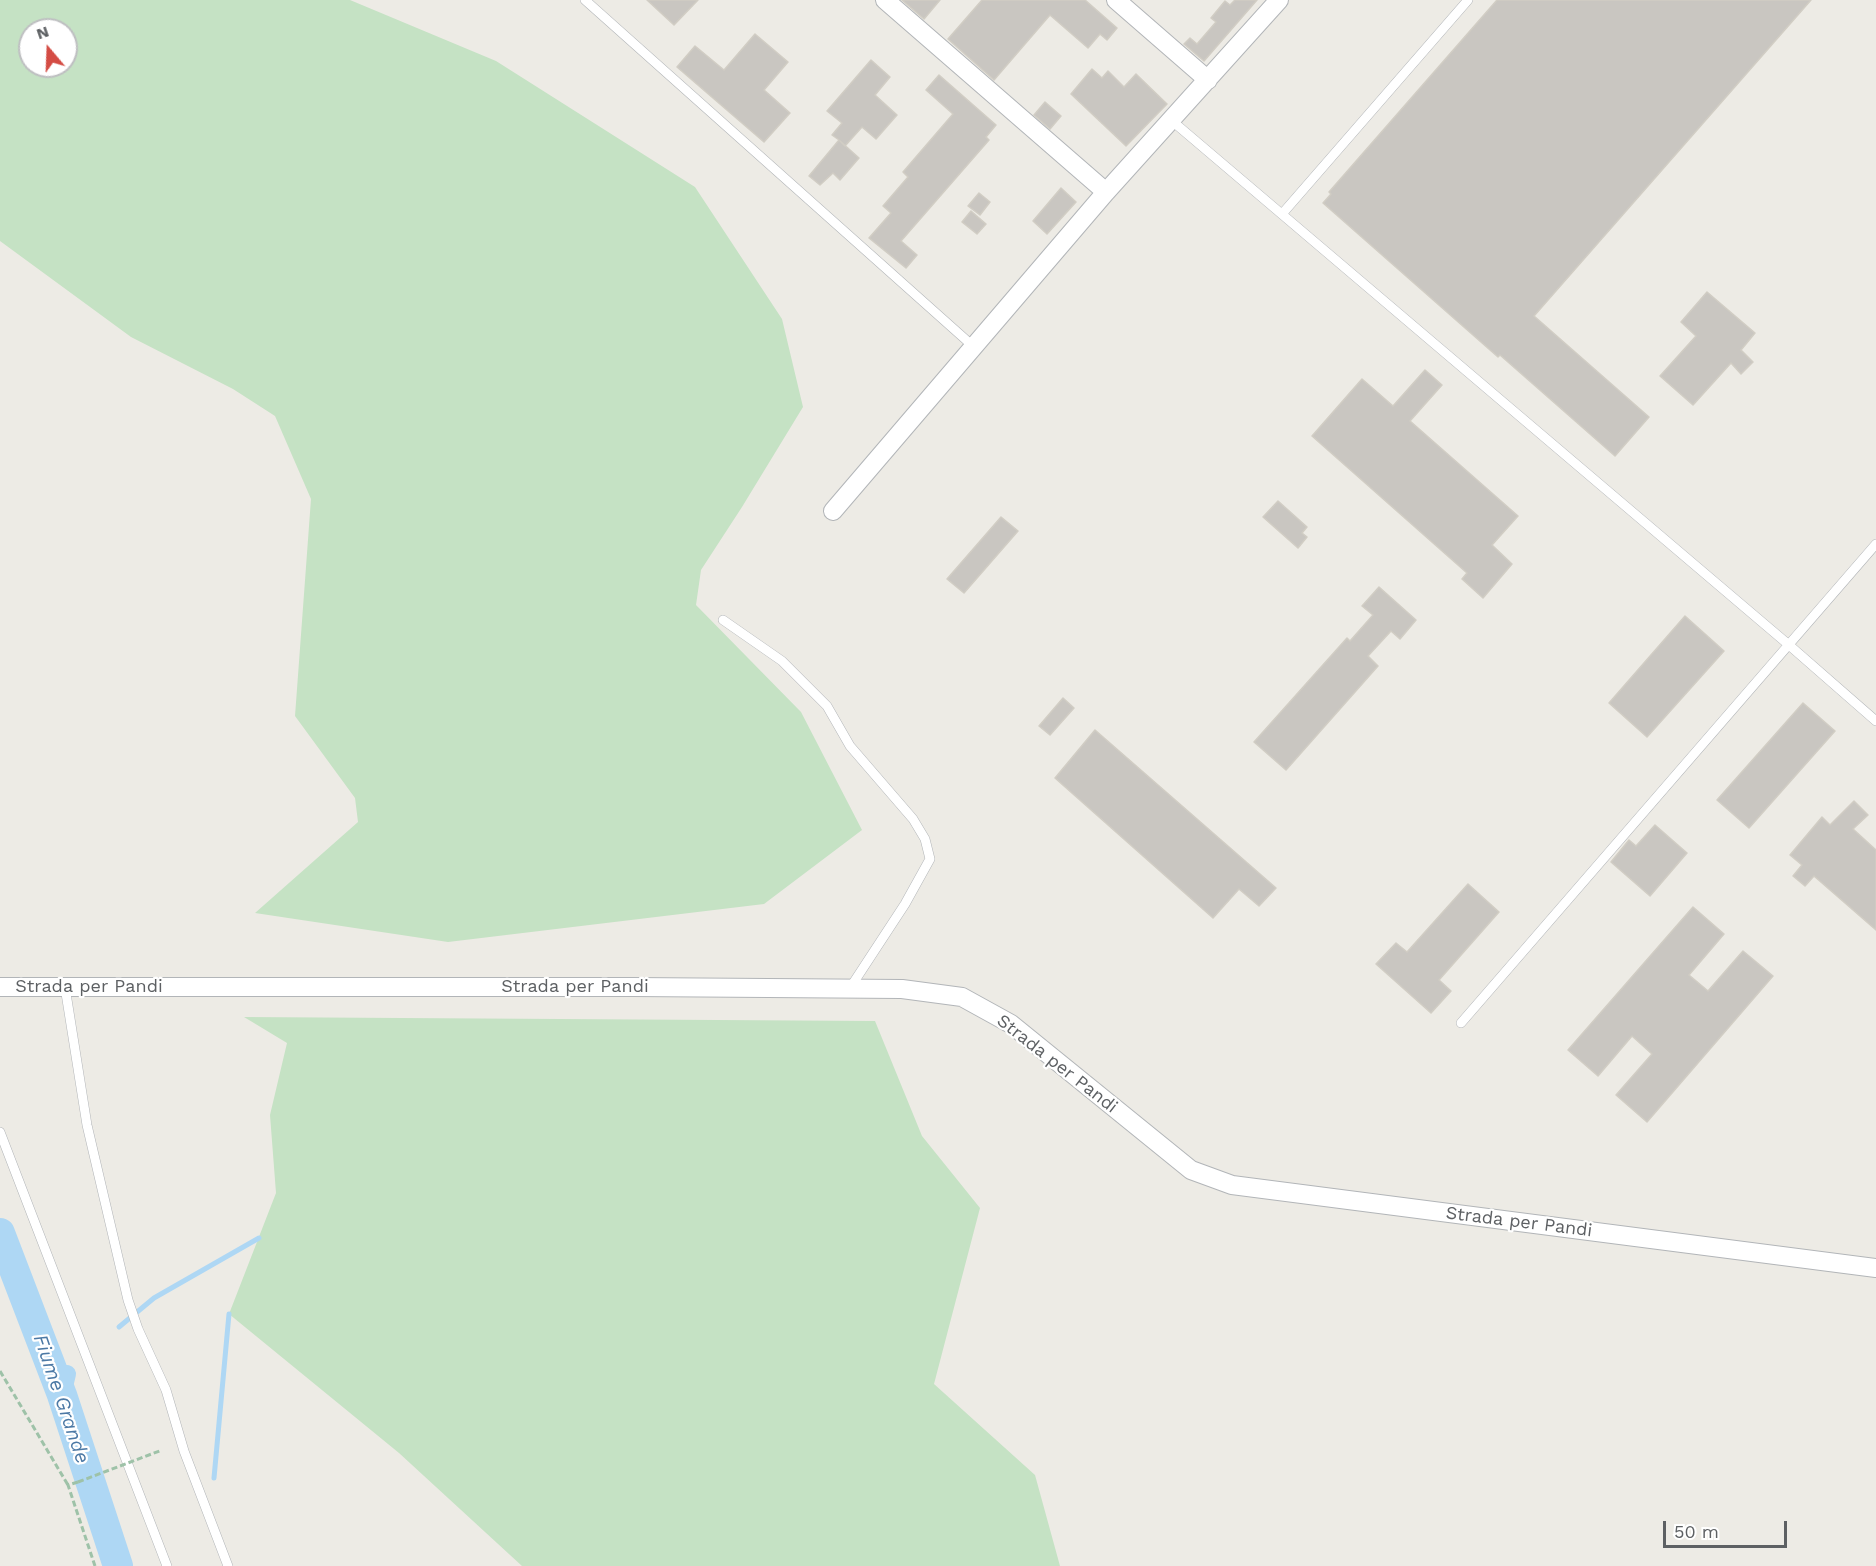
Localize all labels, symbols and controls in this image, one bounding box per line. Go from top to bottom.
north arrow [18,18,78,78]
text: N [34,21,51,43]
street label: Strada per Pandi [15,976,163,998]
street label: Strada per Pandi [501,976,649,998]
street label: Strada per Pandi [992,1010,1122,1118]
street label: Strada per Pandi [1444,1202,1594,1242]
water label: Fiume Grande [28,1331,94,1467]
scale bar [1666,1509,1790,1547]
text: 50 m [1674,1521,1719,1542]

